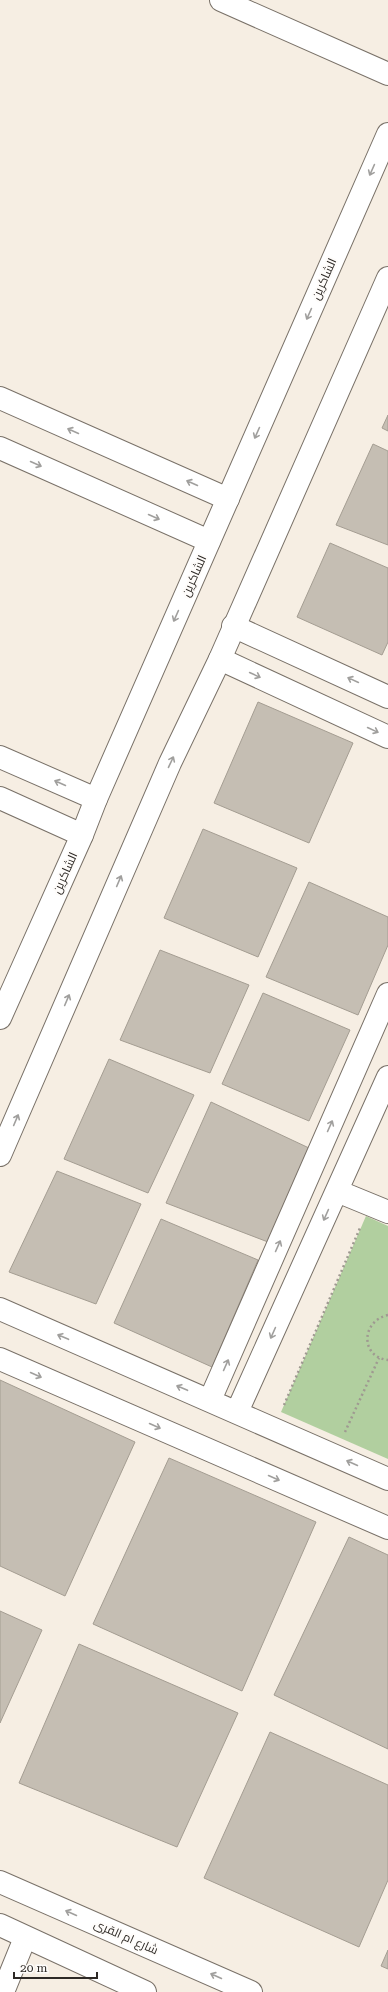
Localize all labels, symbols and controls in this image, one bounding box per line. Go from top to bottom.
one-way arrow [368,163,376,175]
street label: الشاكرين [309,256,339,302]
one-way arrow [305,308,312,320]
one-way arrow [68,426,80,434]
one-way arrow [253,427,260,439]
one-way arrow [29,461,41,468]
one-way arrow [187,479,199,486]
one-way arrow [148,514,160,521]
street label: الشاكرين [179,553,209,599]
one-way arrow [172,610,180,622]
one-way arrow [249,672,261,679]
one-way arrow [347,676,359,683]
one-way arrow [367,727,379,734]
one-way arrow [168,756,175,768]
one-way arrow [55,779,67,787]
street label: الشاكرين [50,850,80,896]
one-way arrow [116,876,123,888]
one-way arrow [64,995,71,1007]
one-way arrow [12,1114,20,1126]
one-way arrow [327,1121,334,1133]
one-way arrow [322,1208,329,1220]
one-way arrow [275,1240,282,1252]
one-way arrow [269,1327,276,1339]
one-way arrow [57,1332,69,1340]
one-way arrow [222,1359,230,1371]
one-way arrow [29,1371,41,1379]
one-way arrow [177,1384,189,1392]
one-way arrow [149,1423,161,1431]
one-way arrow [347,1459,359,1466]
one-way arrow [268,1475,280,1483]
one-way arrow [65,1909,77,1916]
street label: شارع ام القرى [91,1917,160,1958]
scale bar [14,1954,97,1980]
text: 20 m [20,1961,47,1975]
one-way arrow [210,1972,222,1980]

